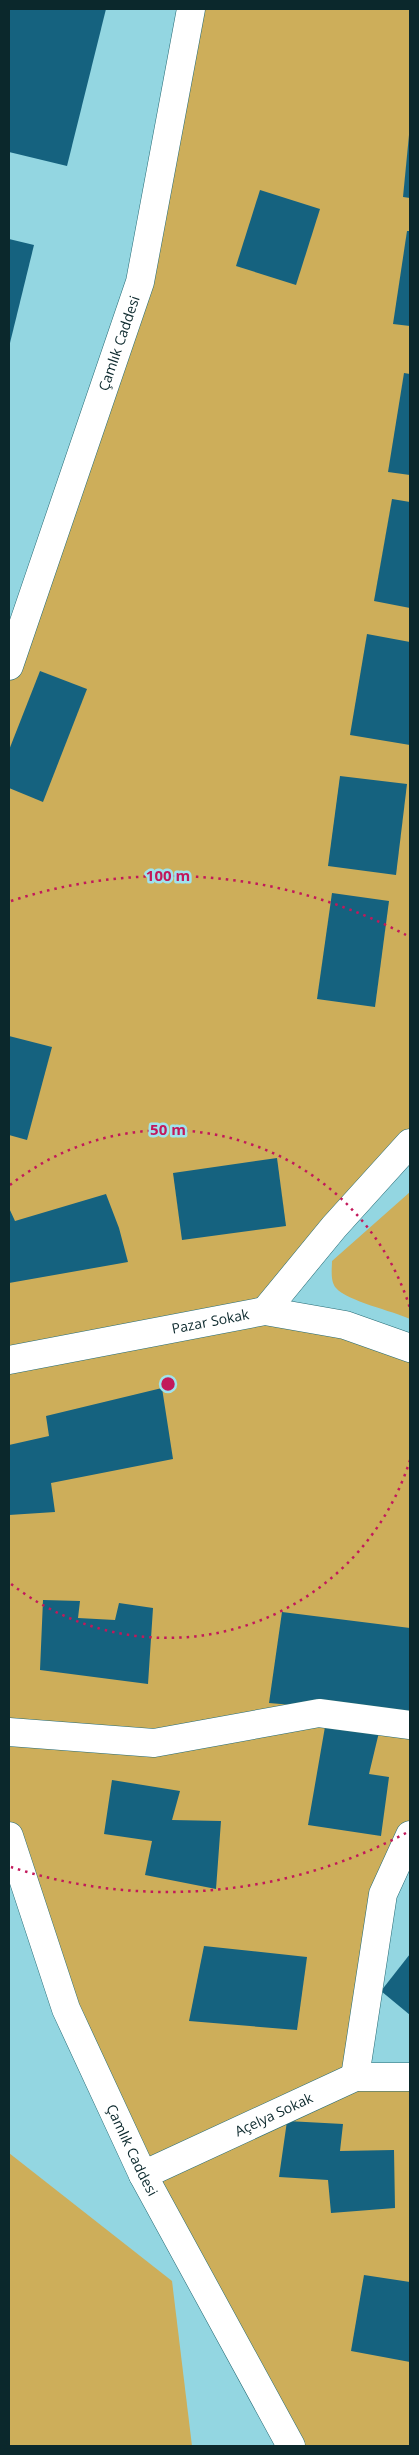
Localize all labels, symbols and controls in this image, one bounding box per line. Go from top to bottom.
street label: Çamlık Caddesi [94,293,144,393]
text: 100 m [146,865,190,885]
text: 50 m [150,1119,186,1139]
street label: Pazar Sokak [170,1304,251,1338]
centre of rings [159,1375,177,1393]
street label: Açelya Sokak [231,2088,316,2140]
street label: Çamlık Caddesi [102,2101,163,2199]

